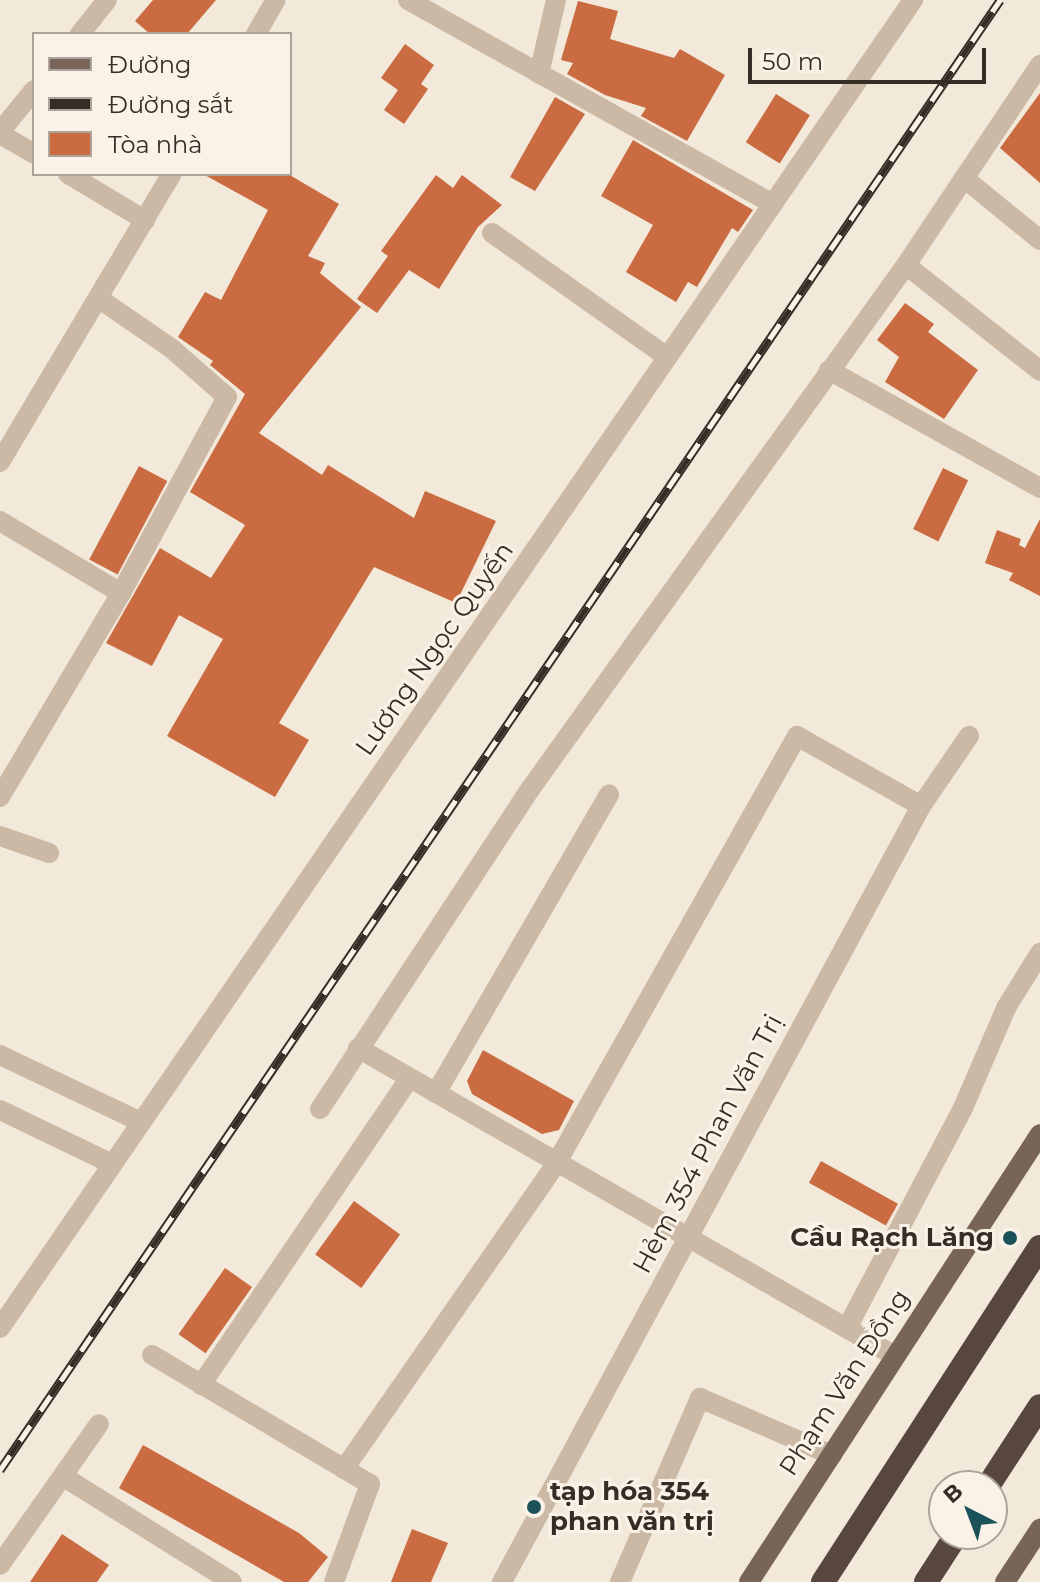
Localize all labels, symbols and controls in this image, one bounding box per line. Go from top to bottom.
legend [32,32,292,176]
scale bar [752,32,990,82]
text: 50 m [762,47,823,76]
text: Đường [108,50,191,79]
text: Đường sắt [108,90,233,119]
text: Tòa nhà [108,130,202,159]
street label: Lương Ngọc Quyến [349,536,521,762]
street label: Hẻm 354 Phan Văn Trị [626,1009,790,1279]
place label: Cầu Rạch Lăng [790,1222,994,1254]
marker: Cầu Rạch Lăng [1001,1229,1019,1247]
street label: Phạm Văn Đồng [773,1284,917,1482]
north arrow [928,1470,1008,1550]
place label: tạp hóa 354 phan văn trị [550,1476,714,1538]
text: B [938,1478,968,1509]
marker: tạp hóa 354 phan văn trị [525,1498,543,1516]

